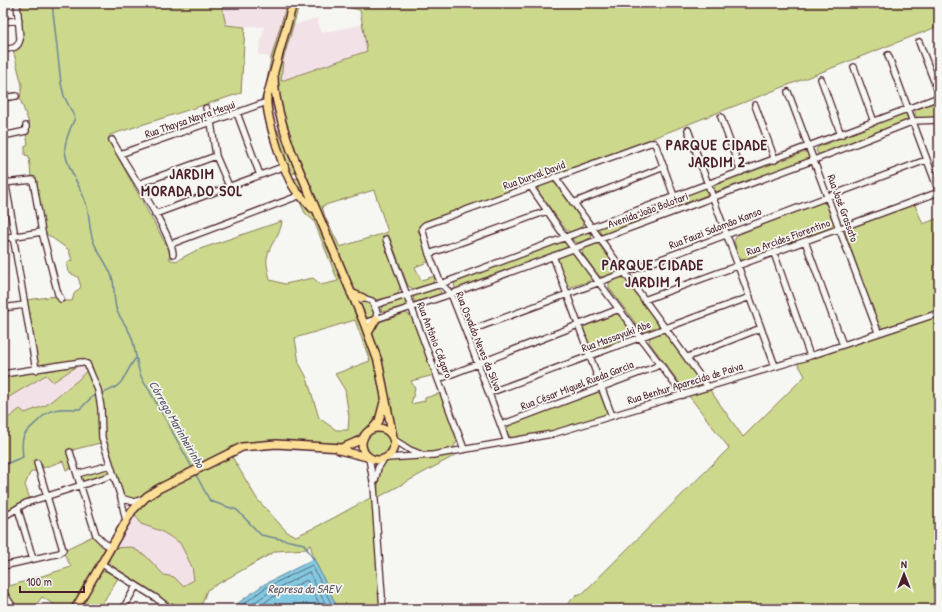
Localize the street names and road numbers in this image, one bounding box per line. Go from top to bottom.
street label: Rua Thaysa Nayra Mequi [143,97,237,141]
street label: Rua Durval David [501,157,568,193]
street label: Rua José Grassato [824,172,862,244]
street label: Avenida João Bolotari [606,189,690,231]
street label: Rua Fauzi Salomão Kanso [667,204,764,252]
street label: Rua Arcides Fiorentino [744,215,832,259]
street label: Rua Osvaldo Neves da Silva [453,289,506,393]
street label: Rua Antônio Cálgaro [414,300,456,381]
street label: Rua Massayuki Abe [579,317,653,355]
street label: Rua César Miguel Rueda Garcia [519,357,636,413]
street label: Rua Benhur Aparecido de Paiva [626,359,745,407]

